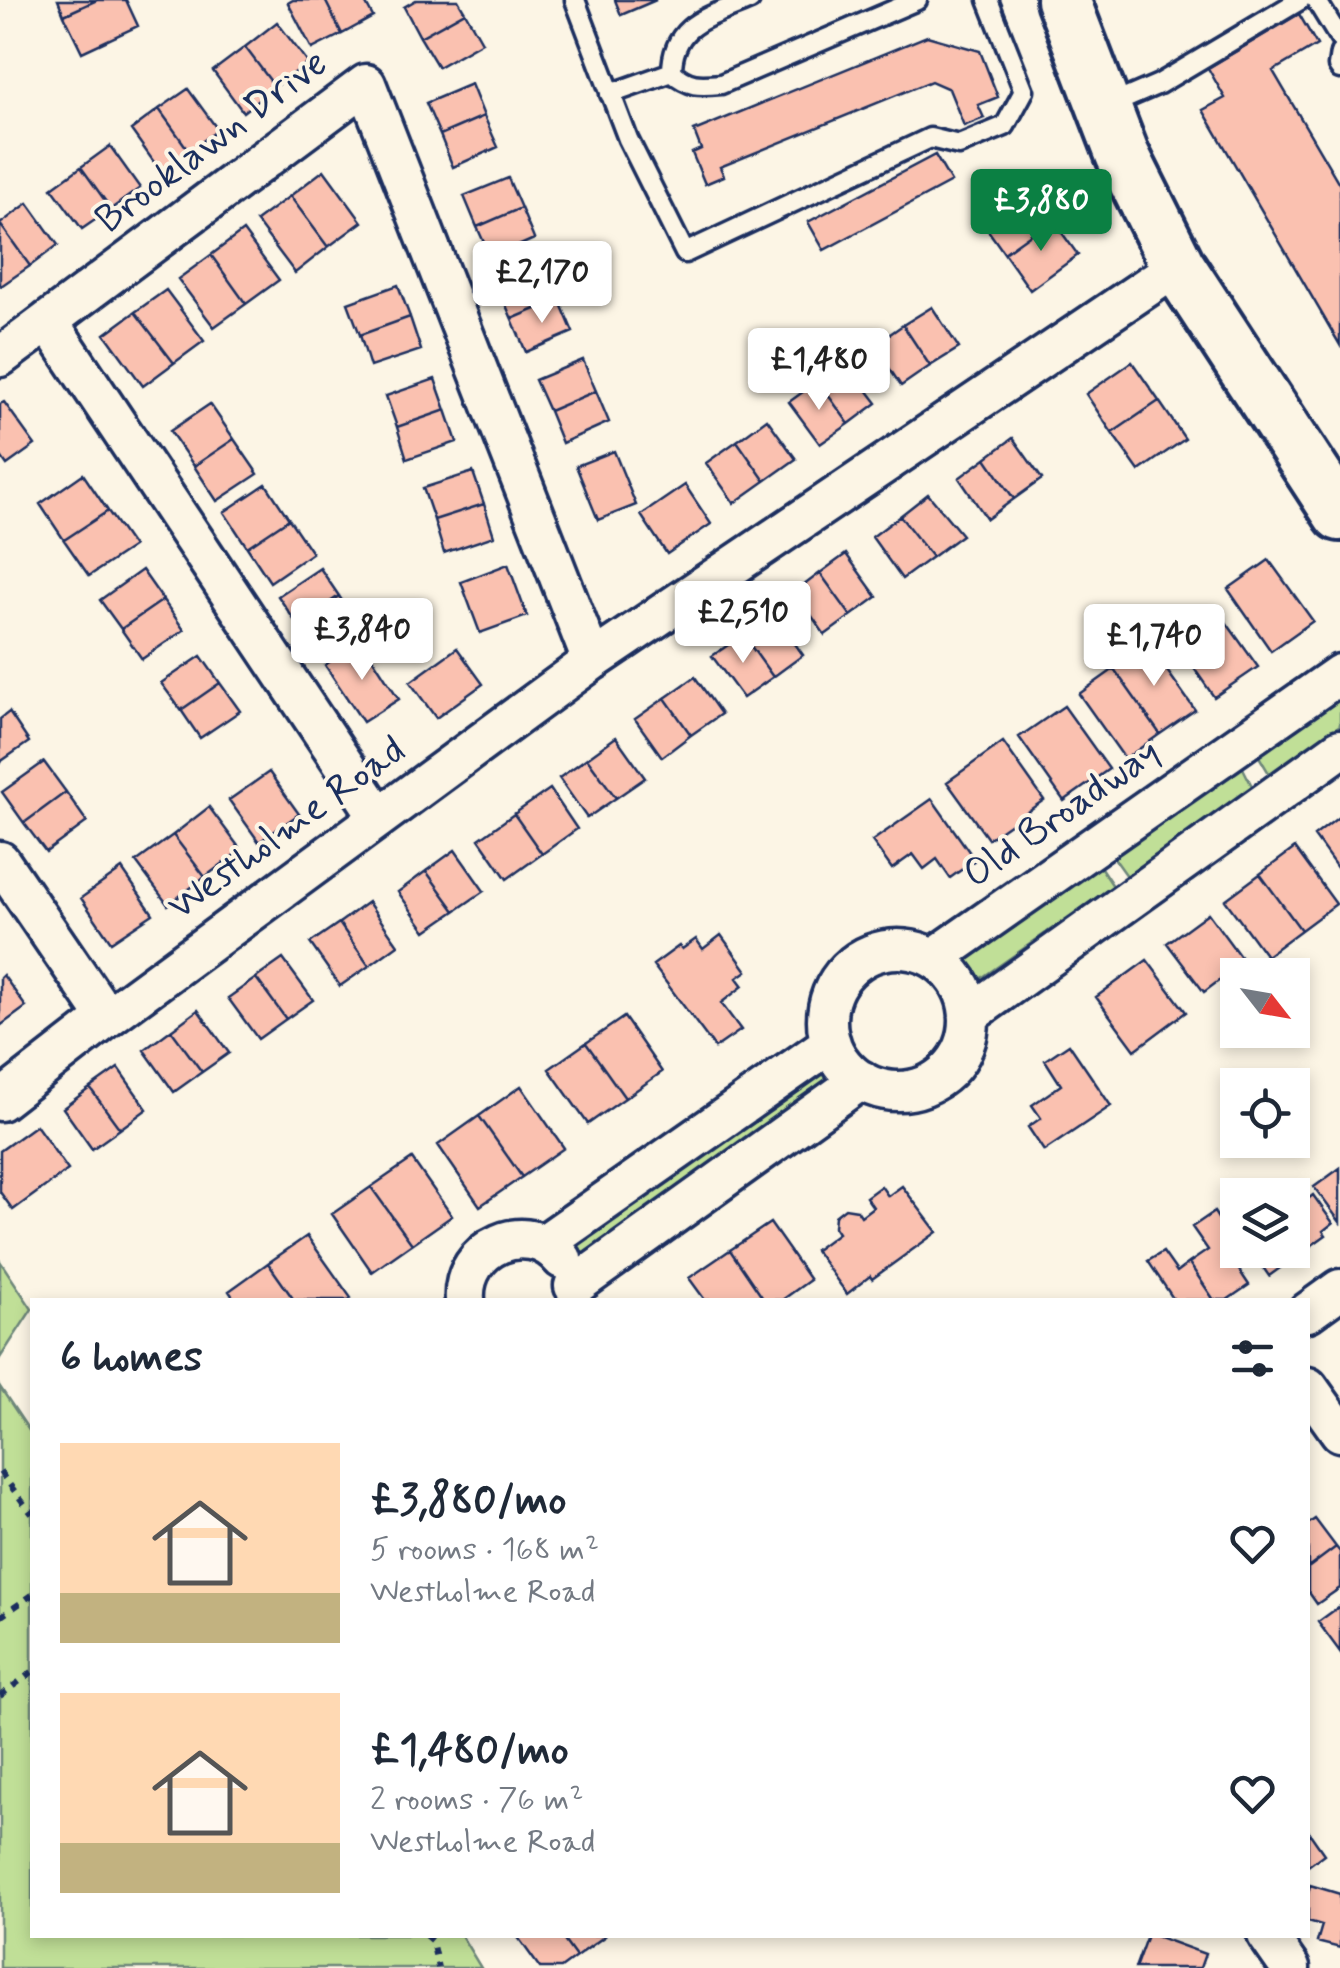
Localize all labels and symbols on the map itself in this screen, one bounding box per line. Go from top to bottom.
street label: Brooklawn Drive [86,38,338,246]
pin: £3,880 [960,169,1122,254]
pin: £2,170 [461,241,623,326]
pin: £1,480 [738,328,900,413]
pin: £2,510 [662,581,824,666]
pin: £3,840 [281,598,443,683]
pin: £1,740 [1073,604,1235,689]
street label: Westholme Road [158,725,416,933]
street label: Old Broadway [953,727,1171,901]
north arrow [1220,958,1310,1048]

